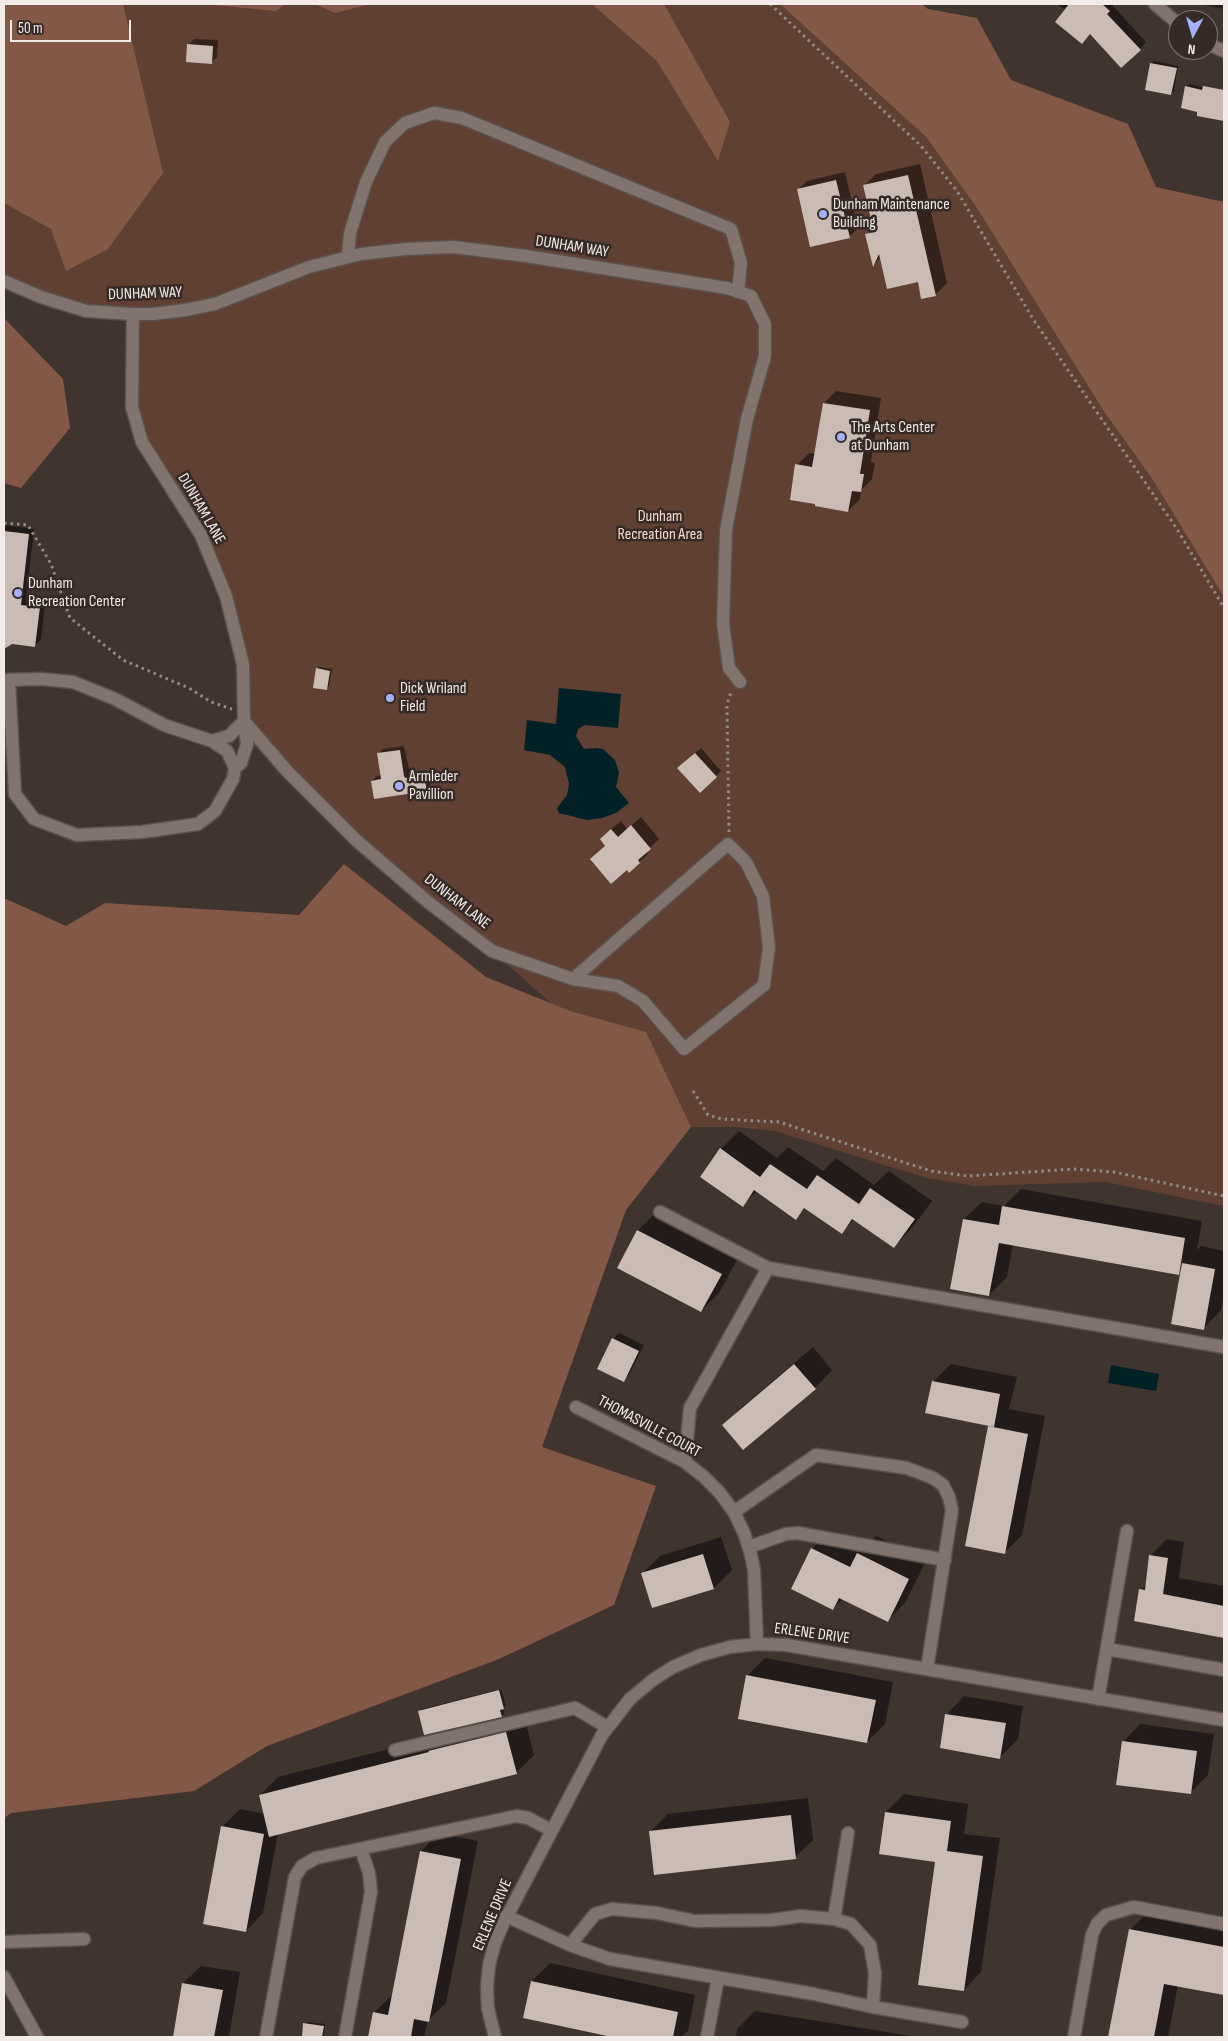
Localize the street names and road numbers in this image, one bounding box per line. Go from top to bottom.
street label: DUNHAM WAY [534,232,610,262]
street label: DUNHAM WAY [108,283,182,305]
street label: DUNHAM LANE [173,470,229,548]
street label: DUNHAM LANE [420,870,494,934]
street label: THOMASVILLE COURT [594,1392,704,1462]
street label: ERLENE DRIVE [773,1619,851,1649]
street label: ERLENE DRIVE [469,1876,517,1954]

